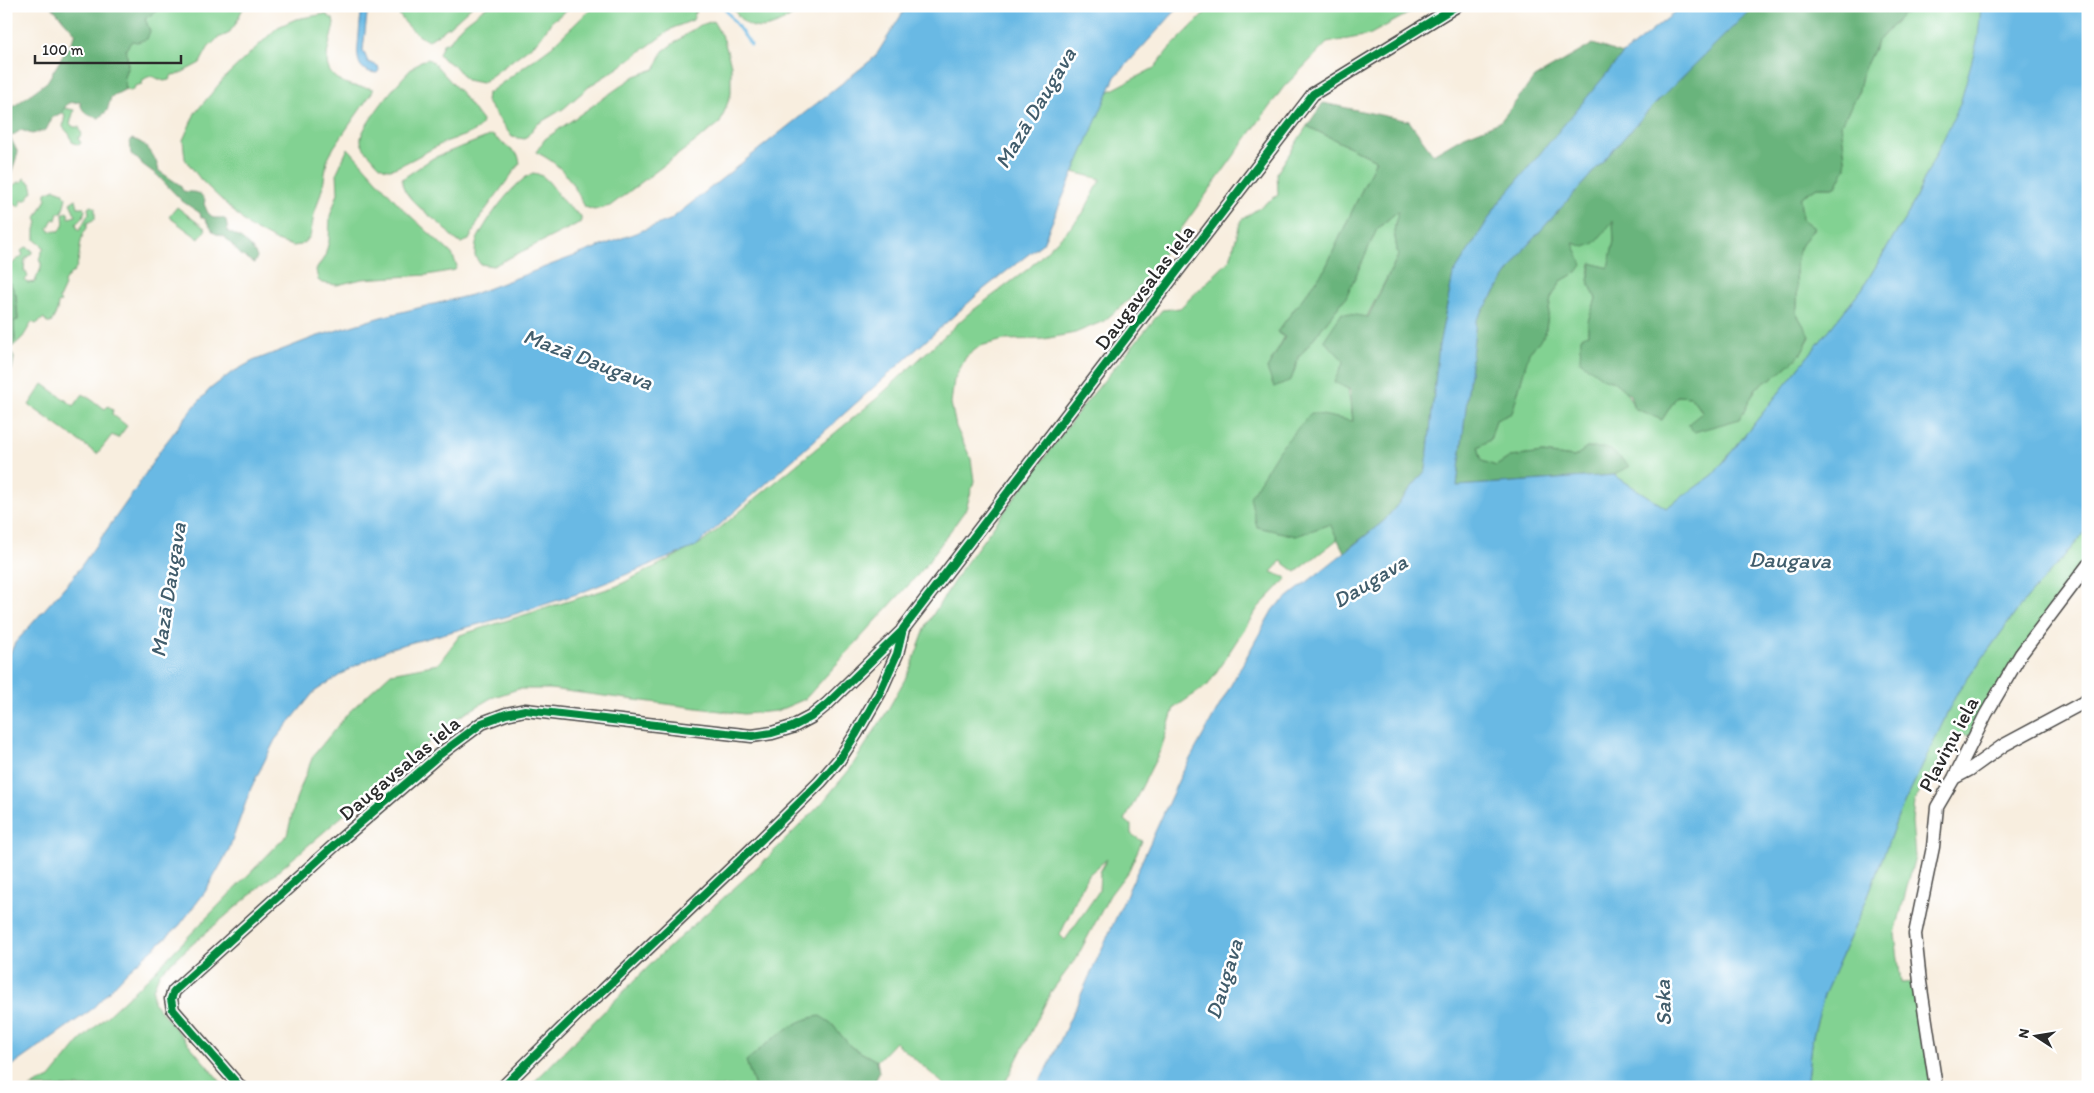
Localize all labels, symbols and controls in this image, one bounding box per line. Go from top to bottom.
scale bar [35,32,181,64]
text: 100 m [42,41,84,59]
water label: Mazā Daugava [988,42,1082,173]
street label: Daugavsalas iela [1089,220,1199,354]
water label: Mazā Daugava [520,322,657,396]
water label: Mazā Daugava [144,520,192,659]
water label: Daugava [1749,546,1832,574]
water label: Daugava [1328,548,1413,614]
street label: Pļaviņu iela [1912,692,1984,796]
street label: Daugavsalas iela [333,710,465,826]
water label: Daugava [1199,935,1249,1022]
water label: Saka [1649,978,1677,1026]
north arrow [2012,1010,2062,1060]
text: N [2014,1027,2033,1040]

